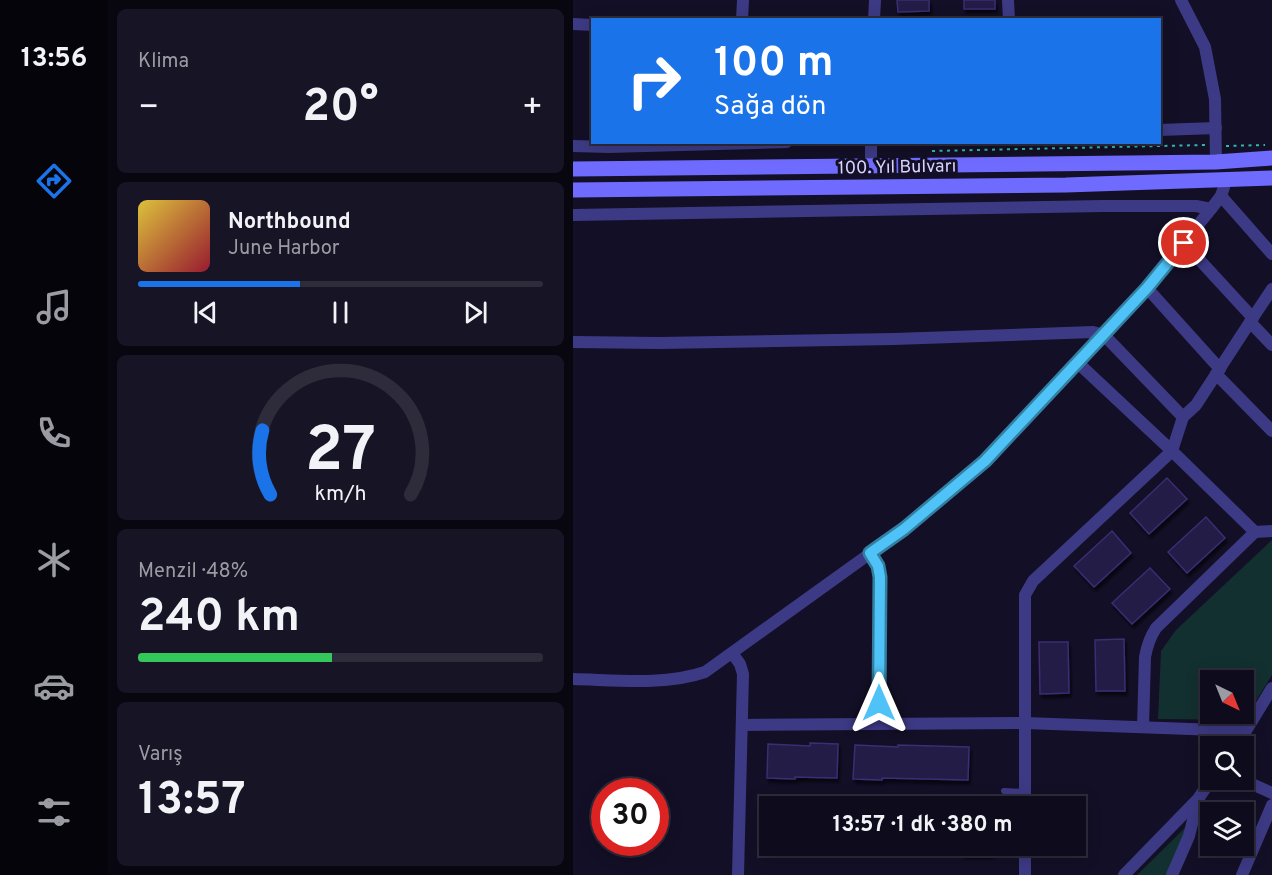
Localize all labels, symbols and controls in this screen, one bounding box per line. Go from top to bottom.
text: 100 m [714,38,833,91]
text: 13:56 [21,42,87,76]
icon: right [615,42,693,120]
text: Klima [138,49,189,75]
text: 20° [303,80,378,137]
text: − [138,88,159,130]
text: + [522,88,543,130]
text: Sağa dön [714,90,826,124]
street label: 100. Yıl Bulvarı [838,155,956,181]
icon: directions [33,160,75,202]
text: Northbound [228,209,351,236]
pin [1158,217,1209,268]
icon: arrive [1167,226,1200,259]
text: June Harbor [228,236,340,262]
icon: music [33,286,75,328]
icon: previous [189,296,222,329]
icon: pause [324,296,357,329]
icon: next [459,296,492,329]
icon: phone [33,412,75,454]
text: 27 [305,414,376,493]
text: km/h [314,481,367,508]
icon: climate [33,539,75,581]
text: Menzil · 48% [138,559,248,585]
text: 240 km [138,590,300,647]
icon: car [33,665,75,707]
north arrow [1200,670,1254,724]
map controls [1200,670,1254,856]
position arrow [847,671,911,735]
button: search [1200,736,1254,790]
text: Varış [138,742,183,768]
text: 13:57 [138,773,246,830]
speed limit sign: 30 [591,778,669,856]
icon: filters [33,791,75,833]
button: layers [1200,802,1254,856]
text: 13:57 · 1 dk · 380 m [833,812,1012,839]

